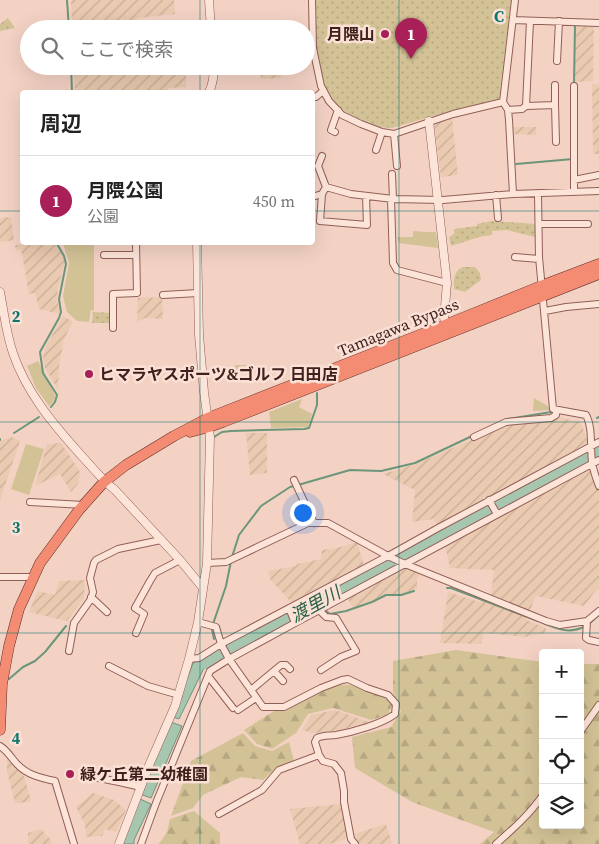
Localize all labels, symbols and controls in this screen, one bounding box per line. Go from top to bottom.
text: C [494,5,504,27]
pin: 1 [395,18,427,59]
search box [20,20,315,75]
place label: 月隈山 [327,23,375,45]
marker: 月隈山 [379,28,391,40]
icon: search [38,34,66,62]
text: ここで検索 [78,36,173,62]
text: 周辺 [40,109,82,138]
text: 月隈公園 [87,177,163,203]
text: 1 [52,190,60,212]
text: 450 m [253,190,295,212]
text: 公園 [87,205,119,227]
street label: Tamagawa Bypass [334,293,462,361]
text: 2 [12,305,21,327]
place label: ヒマラヤスポーツ&ゴルフ 日田店 [99,363,338,385]
marker: ヒマラヤスポーツ&ゴルフ 日田店 [83,368,95,380]
your location [290,500,316,526]
text: 3 [12,516,21,538]
water label: 渡里川 [285,579,346,628]
map controls [539,649,584,829]
button: + [539,649,584,694]
button: − [539,694,584,739]
text: 4 [12,727,21,749]
button: locate [539,739,584,784]
place label: 緑ケ丘第二幼稚園 [80,763,208,785]
marker: 緑ケ丘第二幼稚園 [64,768,76,780]
button: layers [539,784,584,829]

